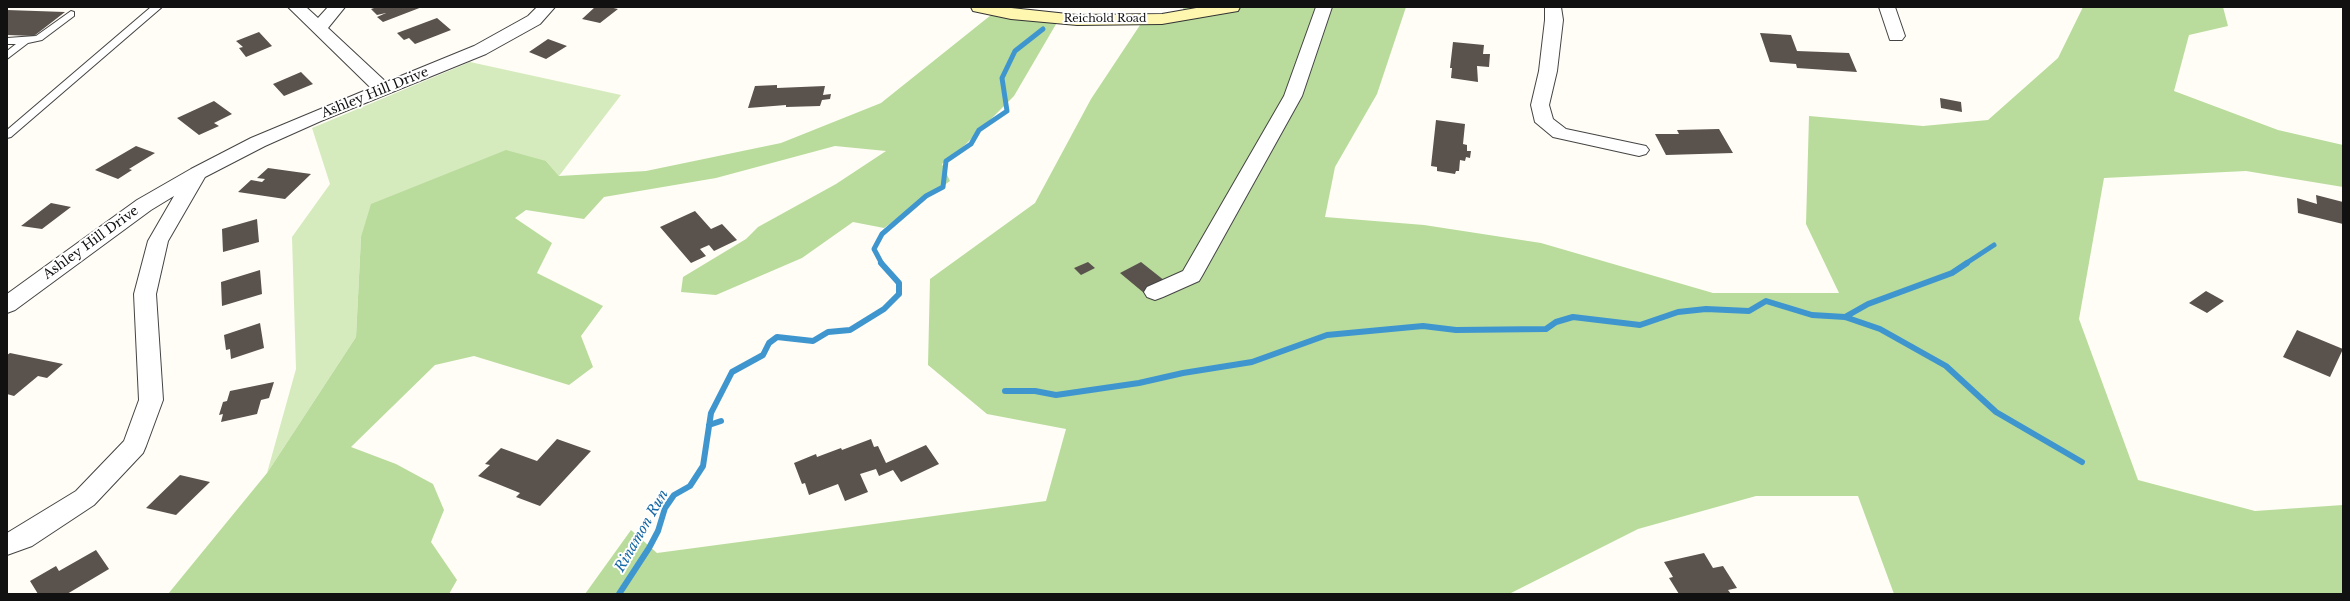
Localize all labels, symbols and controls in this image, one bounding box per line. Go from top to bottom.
street label: Reichold Road [1064,12,1146,26]
street label: Ashley Hill Drive [319,64,431,122]
street label: Ashley Hill Drive [40,203,142,283]
water label: Rinamon Run [612,487,672,575]

